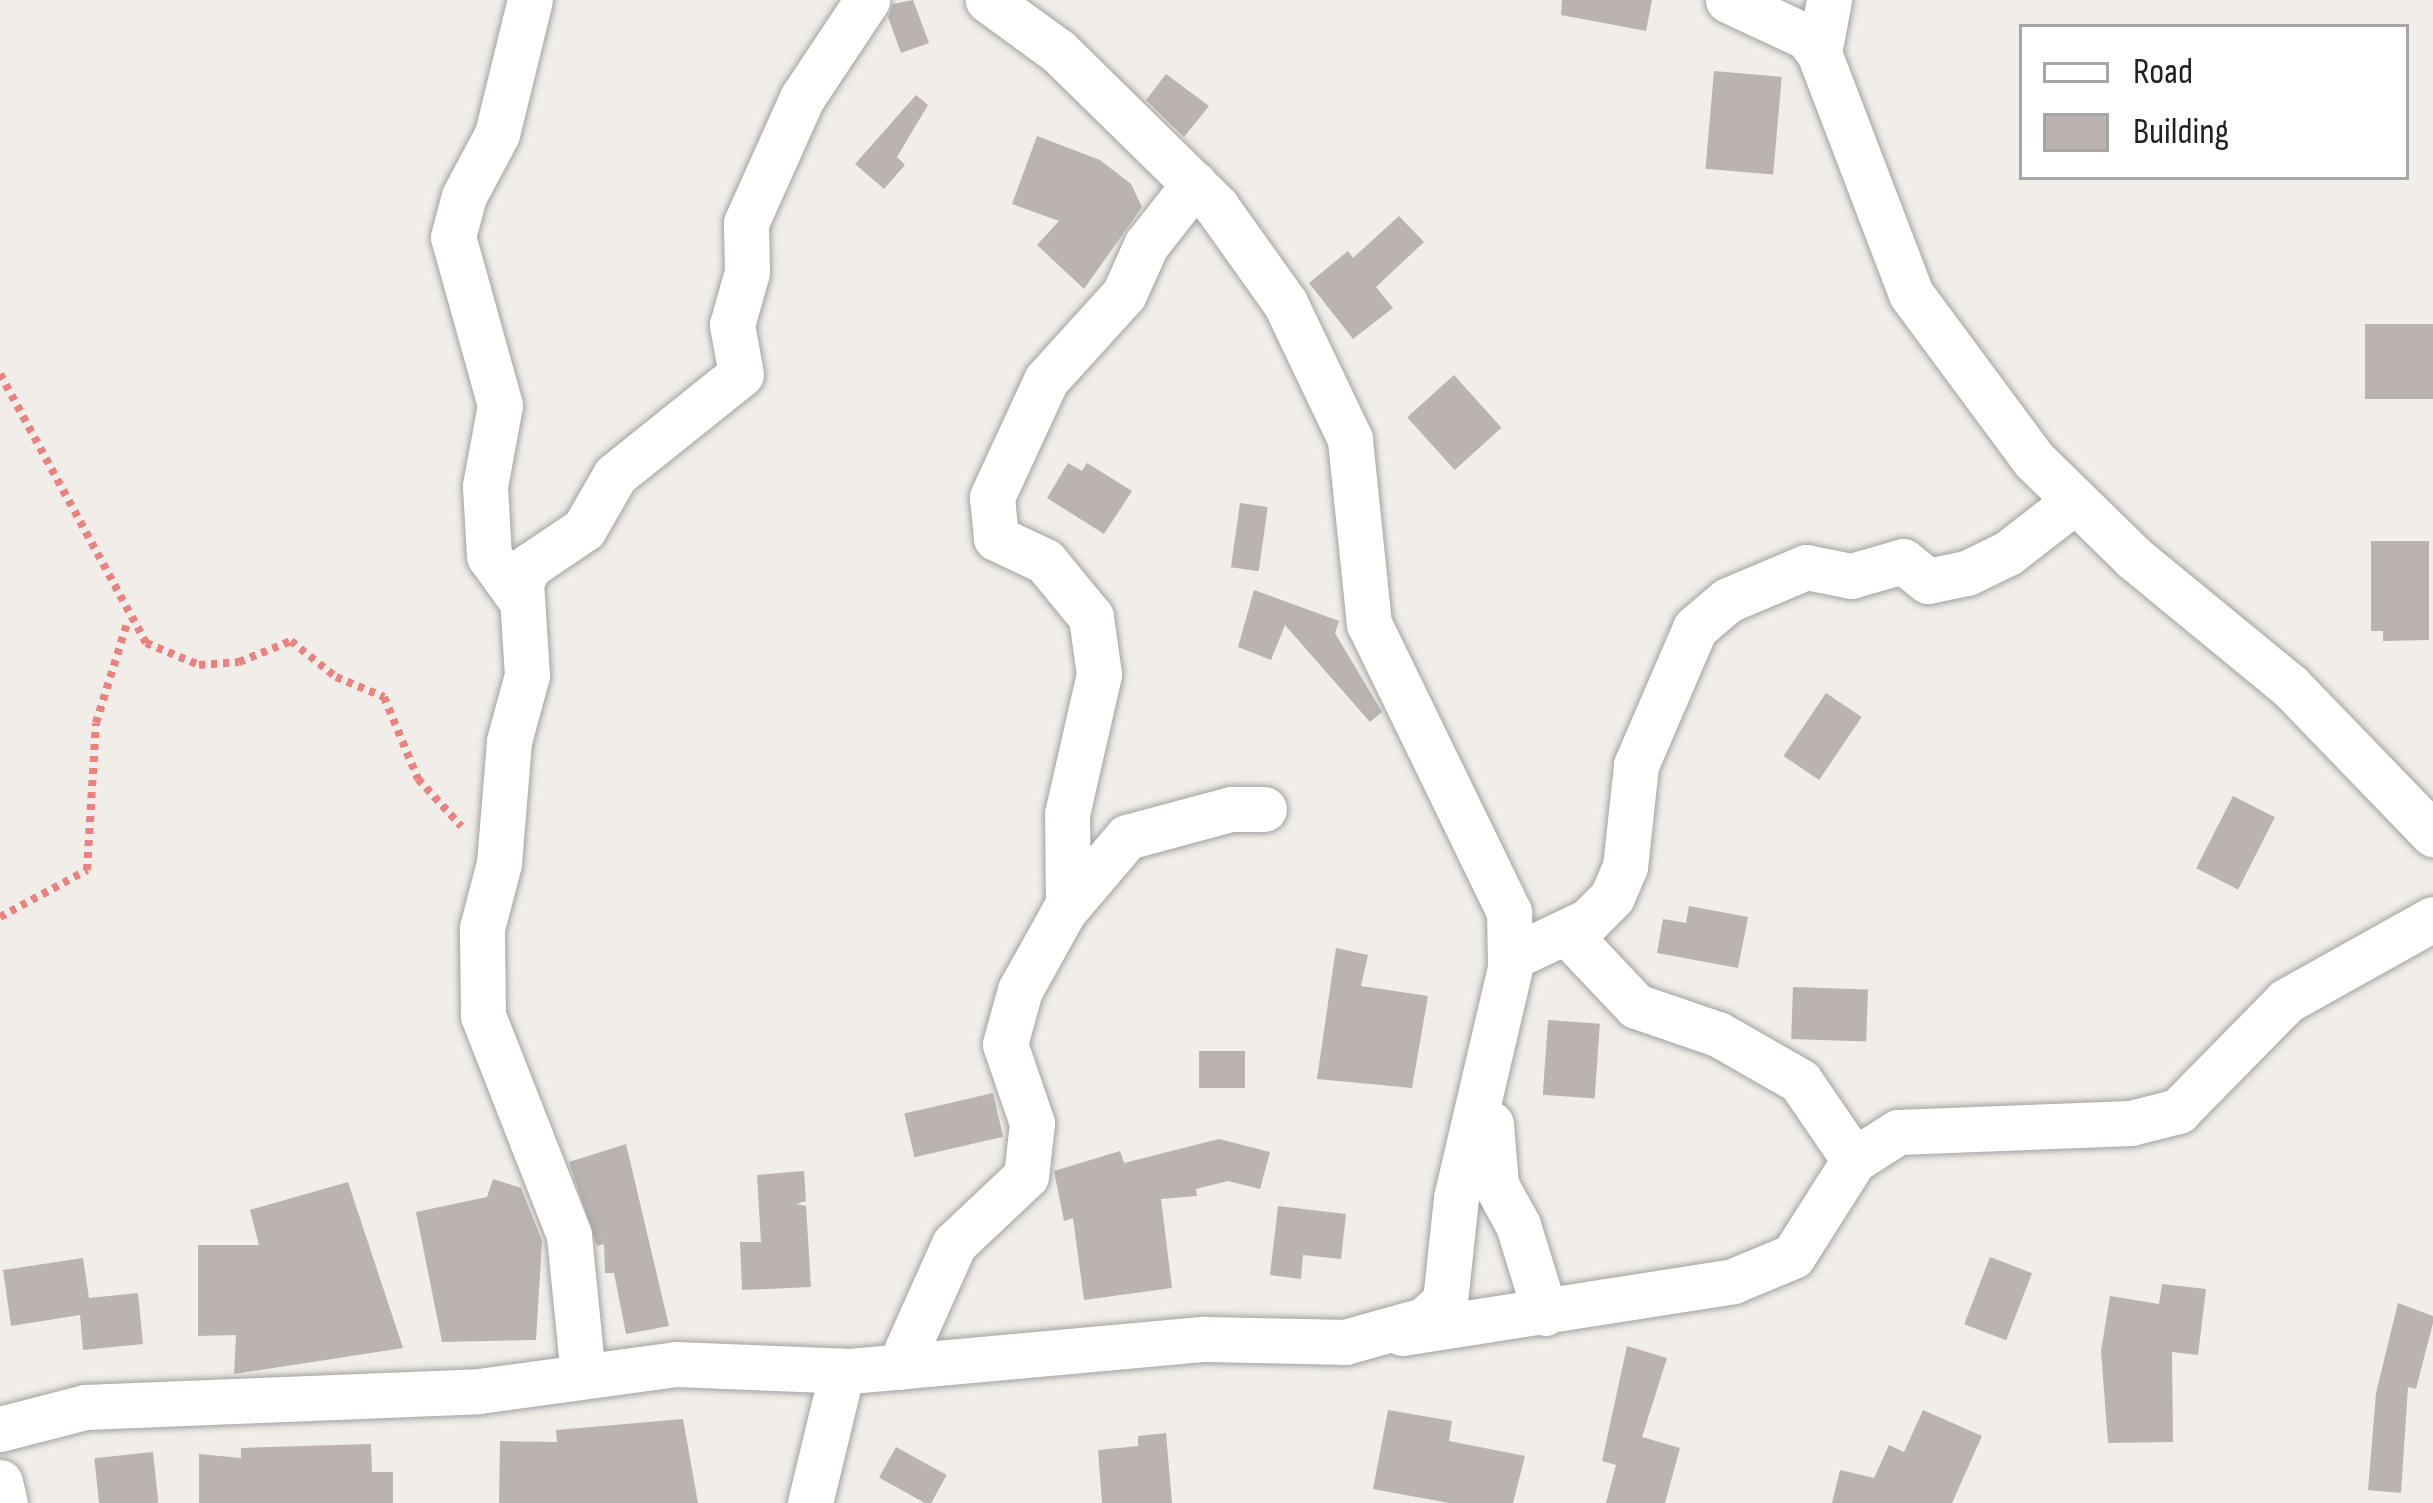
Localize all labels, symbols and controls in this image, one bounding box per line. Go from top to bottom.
legend [2019,24,2409,180]
text: Road [2133,51,2193,94]
text: Building [2133,111,2229,154]

